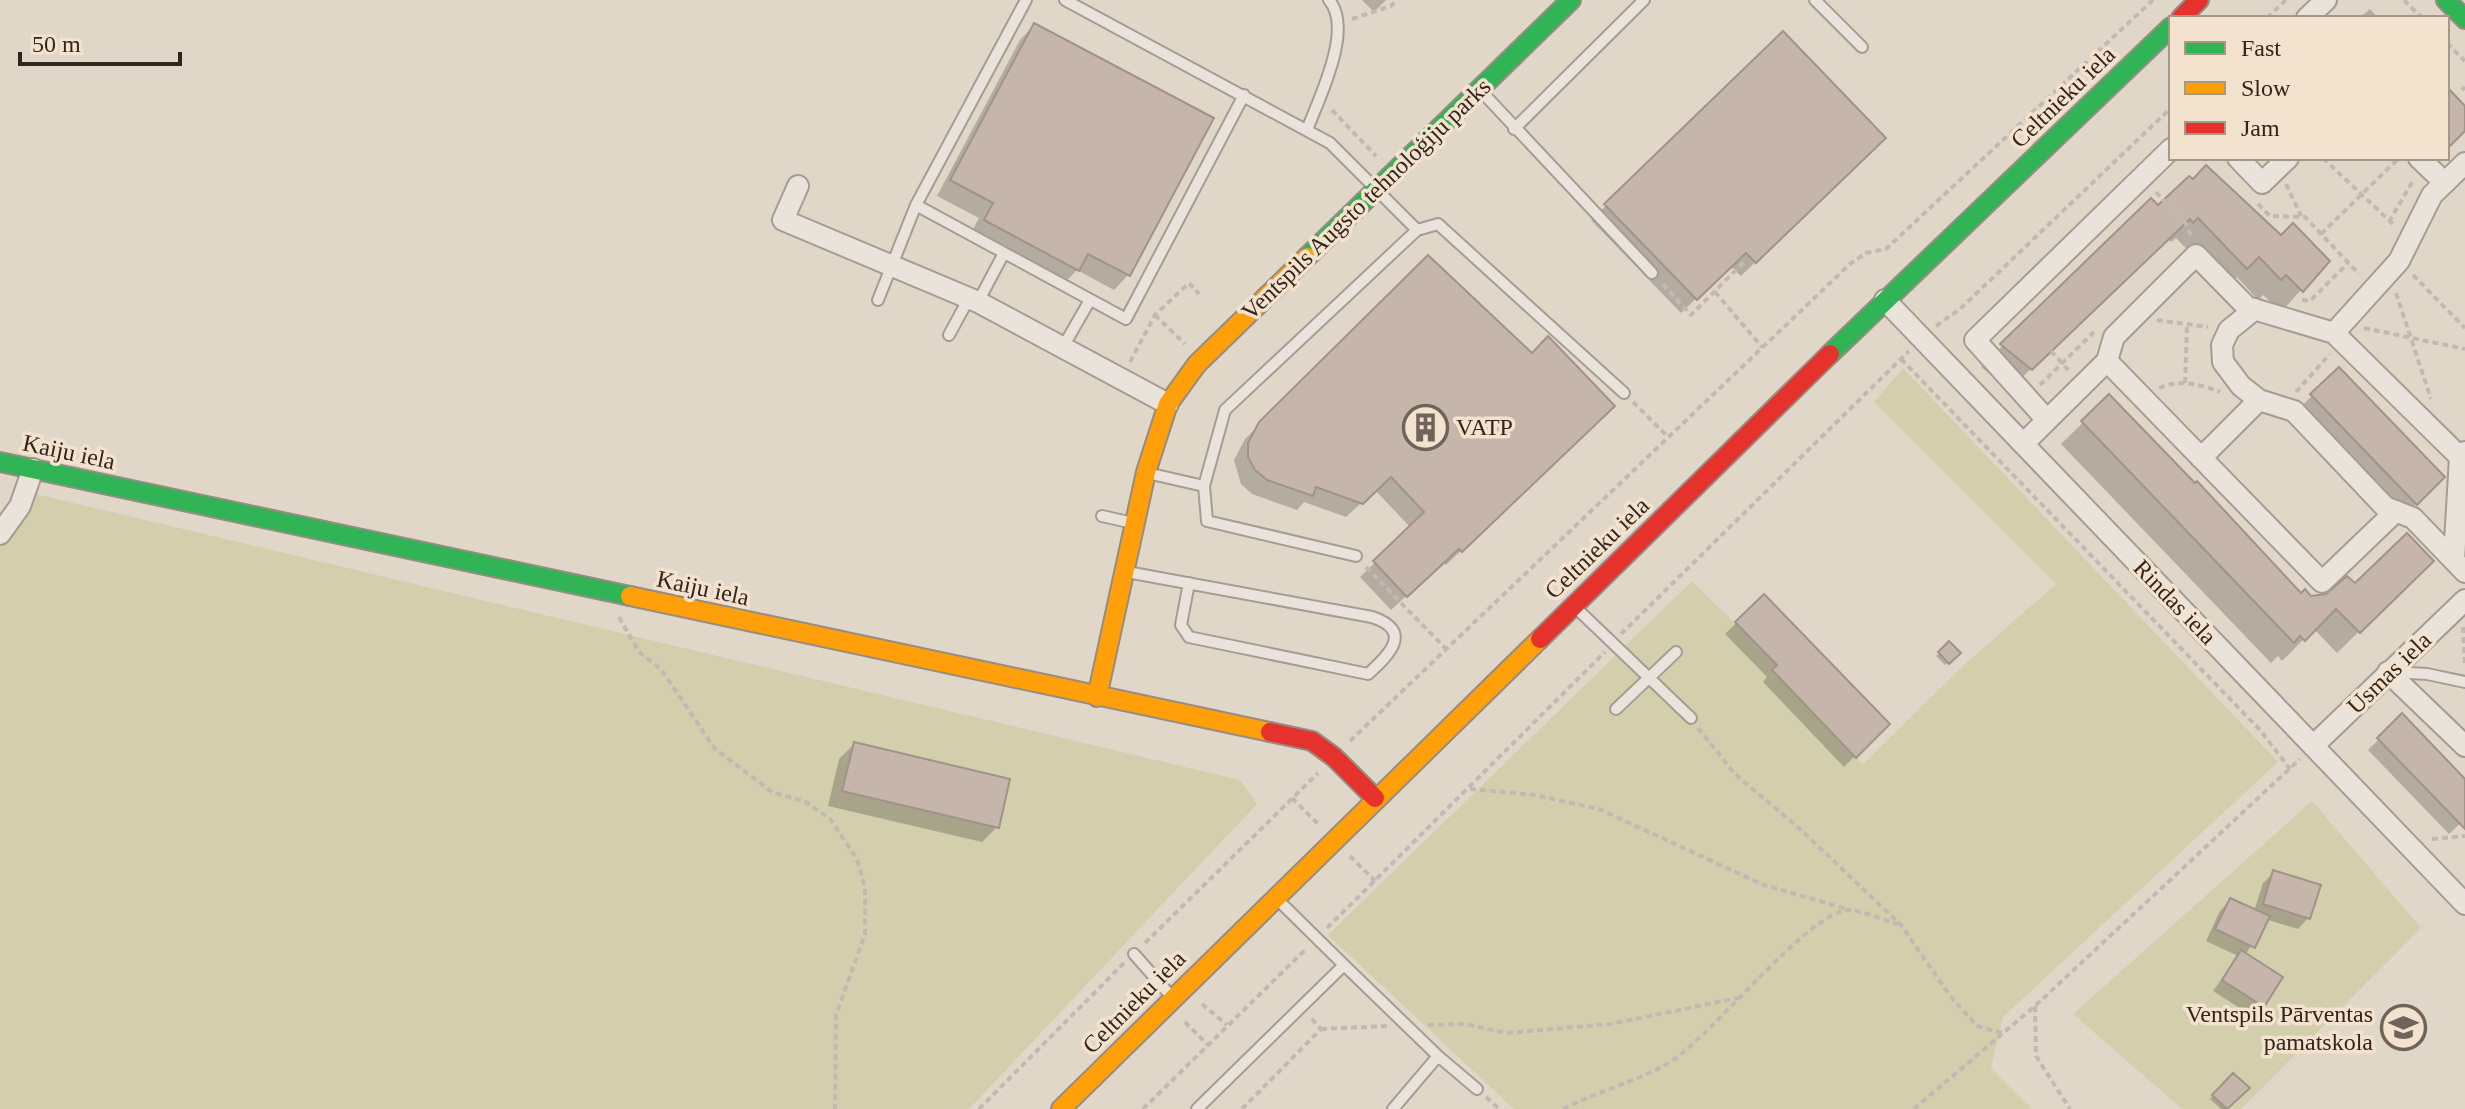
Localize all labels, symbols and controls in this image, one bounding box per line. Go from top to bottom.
scale bar [20,16,180,66]
legend [2169,16,2449,160]
text: 50 m [32,31,81,57]
text: Fast [2241,35,2281,61]
street label: Celtnieku iela [2006,41,2120,153]
street label: Ventspils Augsto tehnoloģiju parks [1236,73,1496,325]
text: Slow [2241,75,2291,101]
text: Jam [2241,115,2280,141]
building icon: VATP [1401,403,1449,451]
place label: VATP [1456,414,1513,440]
street label: Kaiju iela [20,430,118,475]
street label: Celtnieku iela [1540,492,1654,604]
street label: Rindas iela [2128,554,2222,650]
street label: Kaiju iela [654,566,752,611]
street label: Usmas iela [2342,627,2436,719]
street label: Celtnieku iela [1077,945,1191,1059]
place label: Ventspils Pārventas pamatskola [2186,1001,2373,1055]
school or university icon: Ventspils Pārventas pamatskola [2380,1004,2428,1052]

